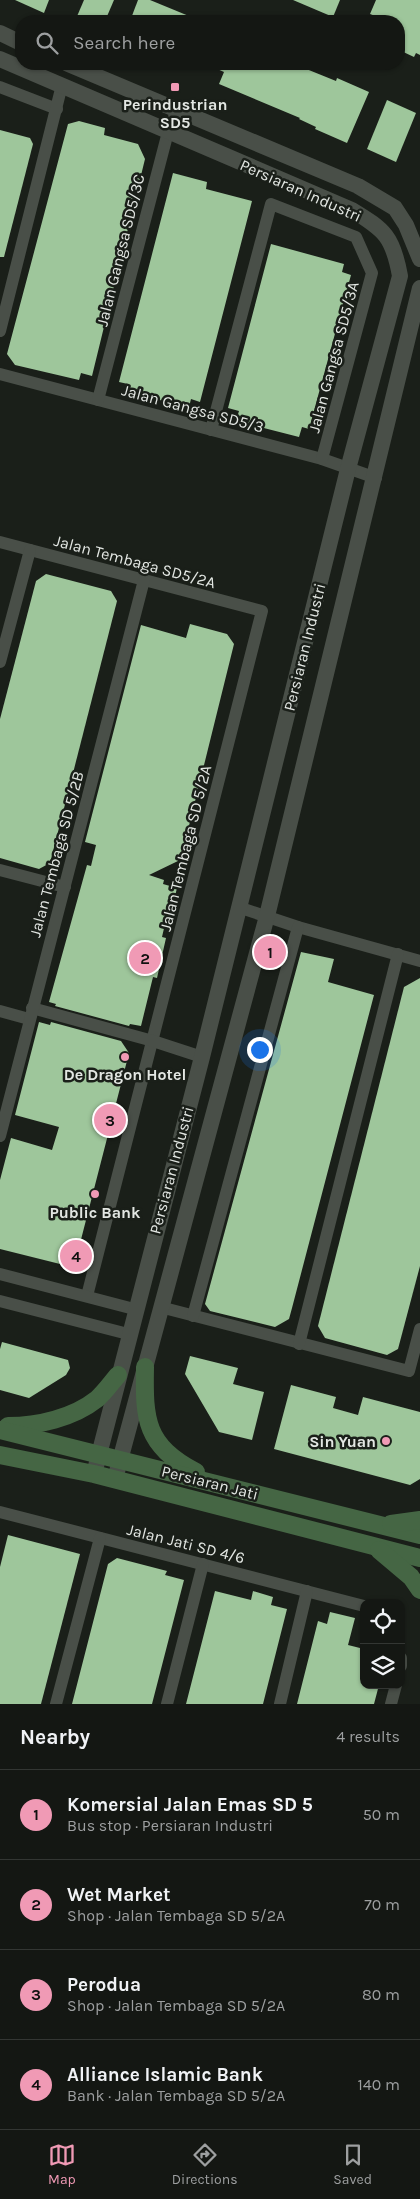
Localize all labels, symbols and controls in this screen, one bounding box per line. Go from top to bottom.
search box [15,15,405,70]
icon: search [33,29,61,57]
text: Search here [73,32,175,54]
marker: Perindustrian SD5 [169,81,181,93]
place label: Perindustrian SD5 [123,95,227,132]
street label: Persiaran Industri [237,155,365,226]
street label: Jalan Gangsa SD5/3C [92,172,149,328]
street label: Jalan Gangsa SD5/3A [304,280,363,435]
street label: Jalan Gangsa SD5/3 [120,380,266,437]
street label: Jalan Tembaga SD5/2A [52,531,218,592]
street label: Persiaran Industri [279,581,330,713]
street label: Jalan Tembaga SD 5/2A [156,763,215,933]
street label: Jalan Tembaga SD 5/2B [25,769,88,939]
pin: 1 [254,933,286,971]
pin: 2 [129,939,161,977]
your location [247,1037,273,1063]
marker: De Dragon Hotel [119,1051,131,1063]
place label: De Dragon Hotel [64,1065,186,1084]
pin: 3 [94,1101,126,1139]
street label: Persiaran Industri [145,1104,198,1236]
marker: Public Bank [89,1188,101,1200]
place label: Public Bank [50,1203,141,1222]
pin: 4 [60,1237,92,1275]
place label: Sin Yuan [309,1432,376,1451]
marker: Sin Yuan [380,1435,392,1447]
street label: Persiaran Jati [160,1461,260,1504]
street label: Jalan Jati SD 4/6 [125,1520,247,1567]
map controls [360,1599,405,1689]
button: locate [360,1599,405,1644]
button: layers [360,1644,405,1689]
text: Nearby [20,1725,90,1749]
text: 4 results [336,1727,400,1746]
text: Komersial Jalan Emas SD 5 [67,1794,313,1816]
text: 1 [33,1805,39,1824]
text: 50 m [363,1805,400,1824]
text: Bus stop · Persiaran Industri [67,1816,273,1835]
text: Wet Market [67,1884,171,1906]
text: 2 [31,1895,41,1914]
text: 70 m [364,1895,400,1914]
text: Shop · Jalan Tembaga SD 5/2A [67,1906,285,1925]
text: Perodua [67,1974,141,1996]
text: 3 [31,1985,41,2004]
text: 80 m [362,1985,400,2004]
text: Shop · Jalan Tembaga SD 5/2A [67,1996,285,2015]
text: Alliance Islamic Bank [67,2064,263,2086]
text: 4 [31,2075,41,2094]
text: 140 m [358,2075,400,2094]
text: Bank · Jalan Tembaga SD 5/2A [67,2086,285,2105]
tab: Map [48,2141,76,2188]
tab: Directions [172,2141,238,2188]
tab: Saved [333,2141,372,2188]

